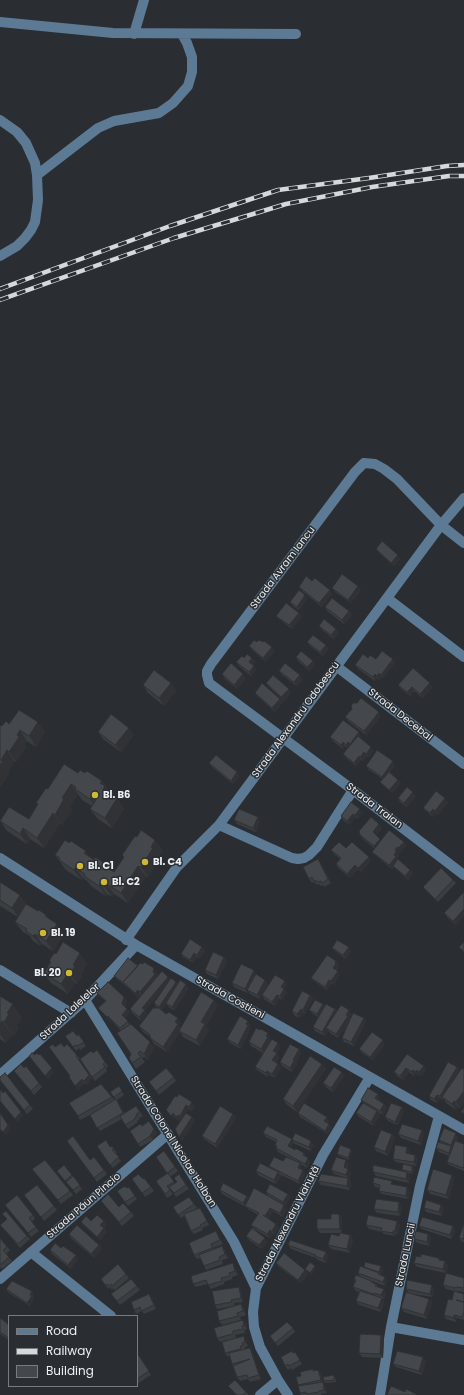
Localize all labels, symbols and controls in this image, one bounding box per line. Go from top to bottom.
street label: Strada Avram Iancu [248,524,318,612]
street label: Strada Alexandru Odobescu [250,660,342,780]
street label: Strada Decebal [366,686,434,744]
street label: Strada Traian [343,781,405,831]
place label: Bl. B6 [103,789,130,801]
marker: Bl. B6 [90,790,100,800]
place label: Bl. C4 [153,856,182,868]
marker: Bl. C4 [140,857,150,867]
place label: Bl. C1 [88,860,114,872]
marker: Bl. C1 [75,861,85,871]
place label: Bl. C2 [112,876,140,888]
marker: Bl. C2 [99,877,109,887]
place label: Bl. 19 [51,927,75,939]
marker: Bl. 19 [38,928,48,938]
place label: Bl. 20 [34,967,61,979]
marker: Bl. 20 [64,968,74,978]
street label: Strada Costieni [194,974,266,1022]
street label: Strada Lalelelor [38,981,102,1043]
street label: Strada Colonel Nicolae Holban [127,1074,219,1210]
street label: Strada Alexandru Vlahuță [254,1164,322,1284]
street label: Strada Păun Pincio [45,1171,123,1241]
street label: Strada Luncii [393,1222,419,1288]
legend [8,1315,138,1387]
text: Road [46,1322,77,1339]
text: Railway [46,1342,92,1359]
text: Building [46,1362,94,1379]

